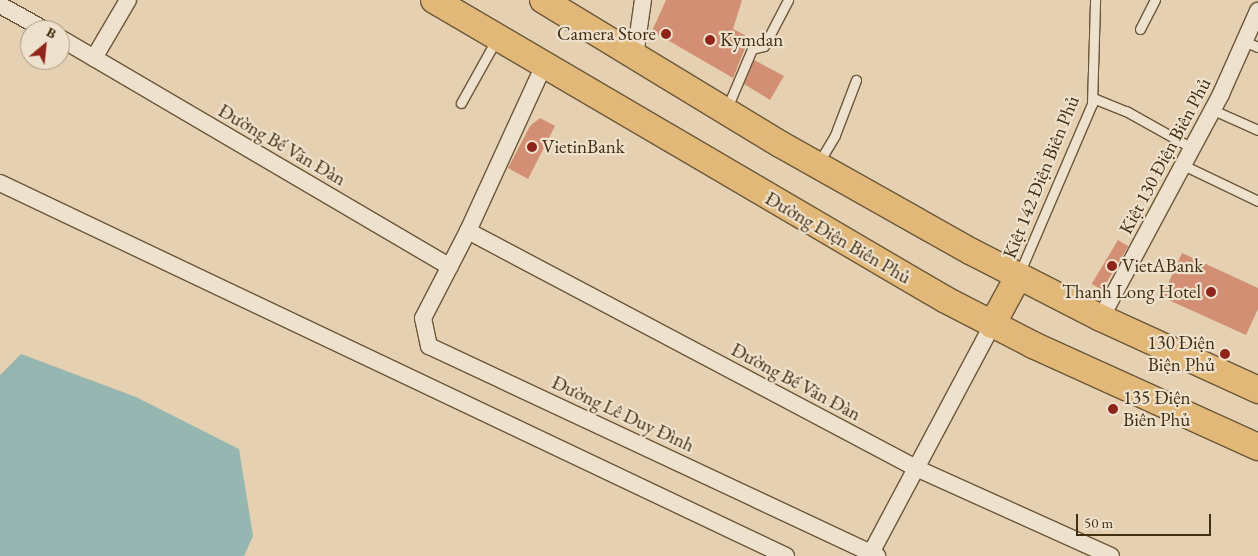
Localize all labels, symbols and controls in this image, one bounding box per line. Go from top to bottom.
north arrow [20,20,70,70]
text: B [43,23,60,43]
place label: Camera Store [557,23,656,45]
marker: Camera Store [660,28,672,40]
place label: Kymdan [720,29,783,51]
marker: Kymdan [704,34,716,46]
street label: Kiệt 130 Điện Biên Phủ [1114,74,1216,238]
street label: Kiệt 142 Điện Biên Phủ [998,92,1084,262]
street label: Đường Bế Văn Đàn [214,99,350,191]
place label: VietinBank [542,136,625,158]
marker: VietinBank [526,141,538,153]
street label: Đường Điện Biên Phủ [761,187,915,289]
place label: VietABank [1122,255,1203,277]
marker: VietABank [1106,260,1118,272]
place label: Thanh Long Hotel [1062,281,1201,303]
marker: Thanh Long Hotel [1205,286,1217,298]
place label: 130 Điện Biện Phủ [1147,332,1215,376]
street label: Đường Bế Văn Đàn [727,338,865,426]
marker: 130 Điện Biện Phủ [1219,348,1231,360]
street label: Đường Lê Duy Đình [548,371,698,457]
place label: 135 Điện Biên Phủ [1123,387,1191,431]
marker: 135 Điện Biên Phủ [1107,403,1119,415]
scale bar [1078,504,1213,536]
text: 50 m [1084,513,1113,532]

